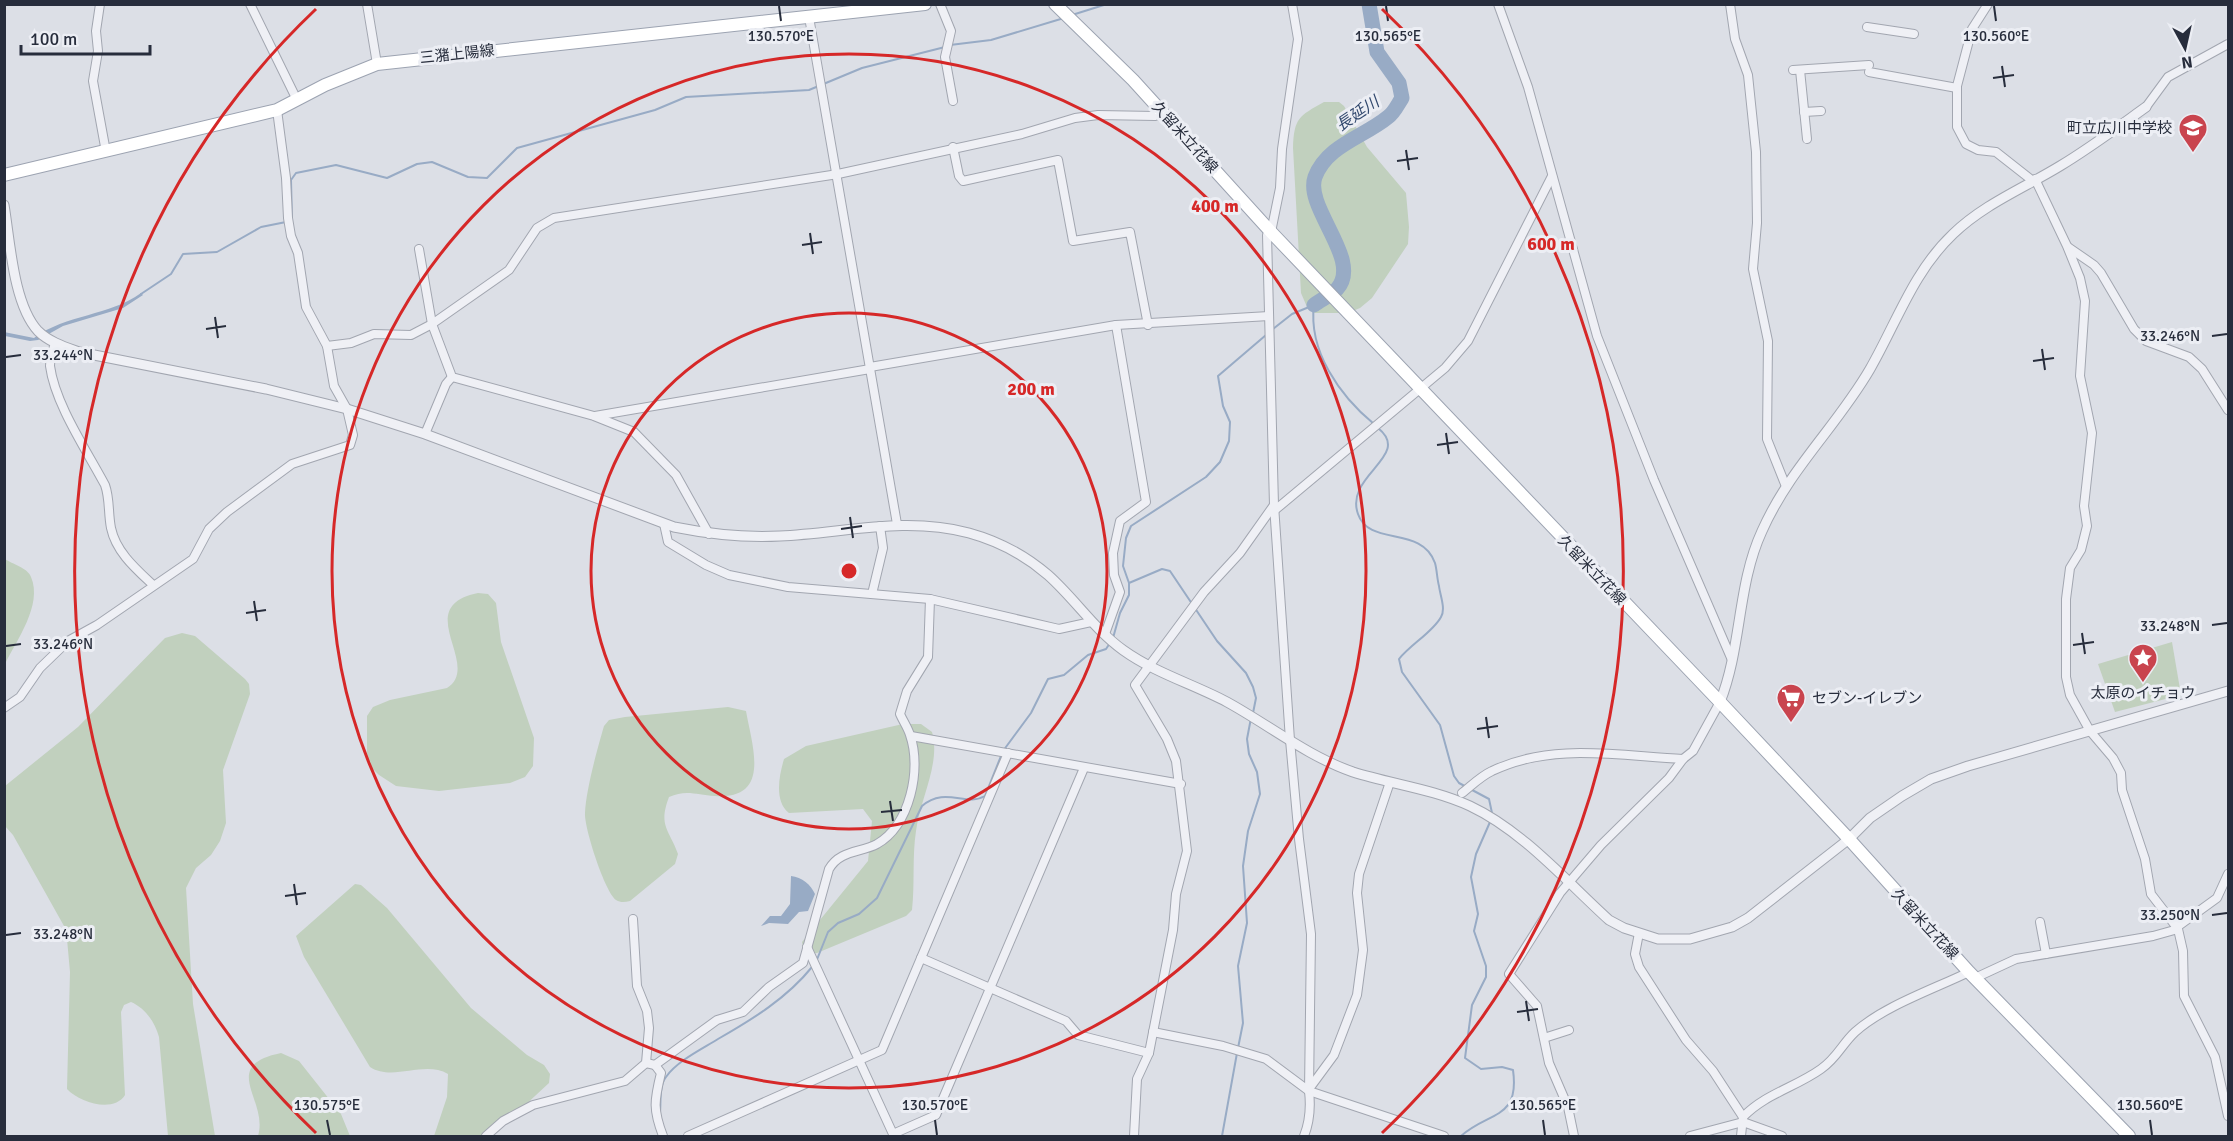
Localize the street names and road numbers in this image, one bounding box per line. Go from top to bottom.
street label: 三潴上陽線 [419,41,495,67]
street label: 久留米立花線 [1148,98,1222,176]
street label: 久留米立花線 [1554,531,1630,609]
street label: 久留米立花線 [1888,885,1962,963]

